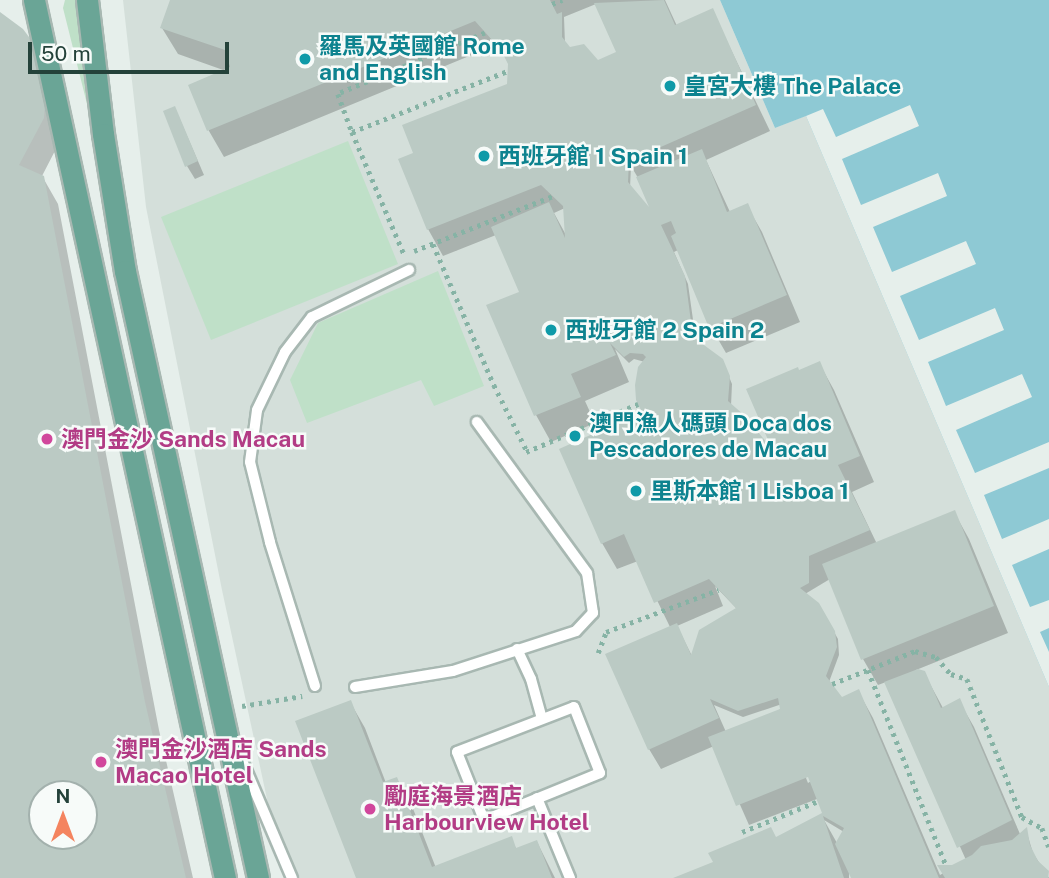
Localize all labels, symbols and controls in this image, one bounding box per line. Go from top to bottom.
scale bar [32,28,233,72]
place label: 羅馬及英國館 Rome and English [319,32,525,86]
text: 50 m [41,41,91,66]
marker: 羅馬及英國館 Rome and English [297,51,313,67]
place label: 皇宮大樓 The Palace [684,72,901,100]
marker: 皇宮大樓 The Palace [662,78,678,94]
place label: 西班牙館 1 Spain 1 [498,142,688,170]
marker: 西班牙館 1 Spain 1 [476,148,492,164]
place label: 西班牙館 2 Spain 2 [565,316,764,344]
marker: 西班牙館 2 Spain 2 [543,322,559,338]
place label: 澳門漁人碼頭 Doca dos Pescadores de Macau [589,409,832,463]
place label: 澳門金沙 Sands Macau [61,425,305,453]
marker: 澳門漁人碼頭 Doca dos Pescadores de Macau [567,428,583,444]
marker: 澳門金沙 Sands Macau [39,431,55,447]
place label: 里斯本館 1 Lisboa 1 [650,477,849,505]
marker: 里斯本館 1 Lisboa 1 [628,483,644,499]
place label: 澳門金沙酒店 Sands Macao Hotel [115,735,327,789]
marker: 澳門金沙酒店 Sands Macao Hotel [93,754,109,770]
north arrow [28,780,98,850]
place label: 勵庭海景酒店 Harbourview Hotel [384,782,589,836]
text: N [56,785,70,807]
marker: 勵庭海景酒店 Harbourview Hotel [362,801,378,817]

